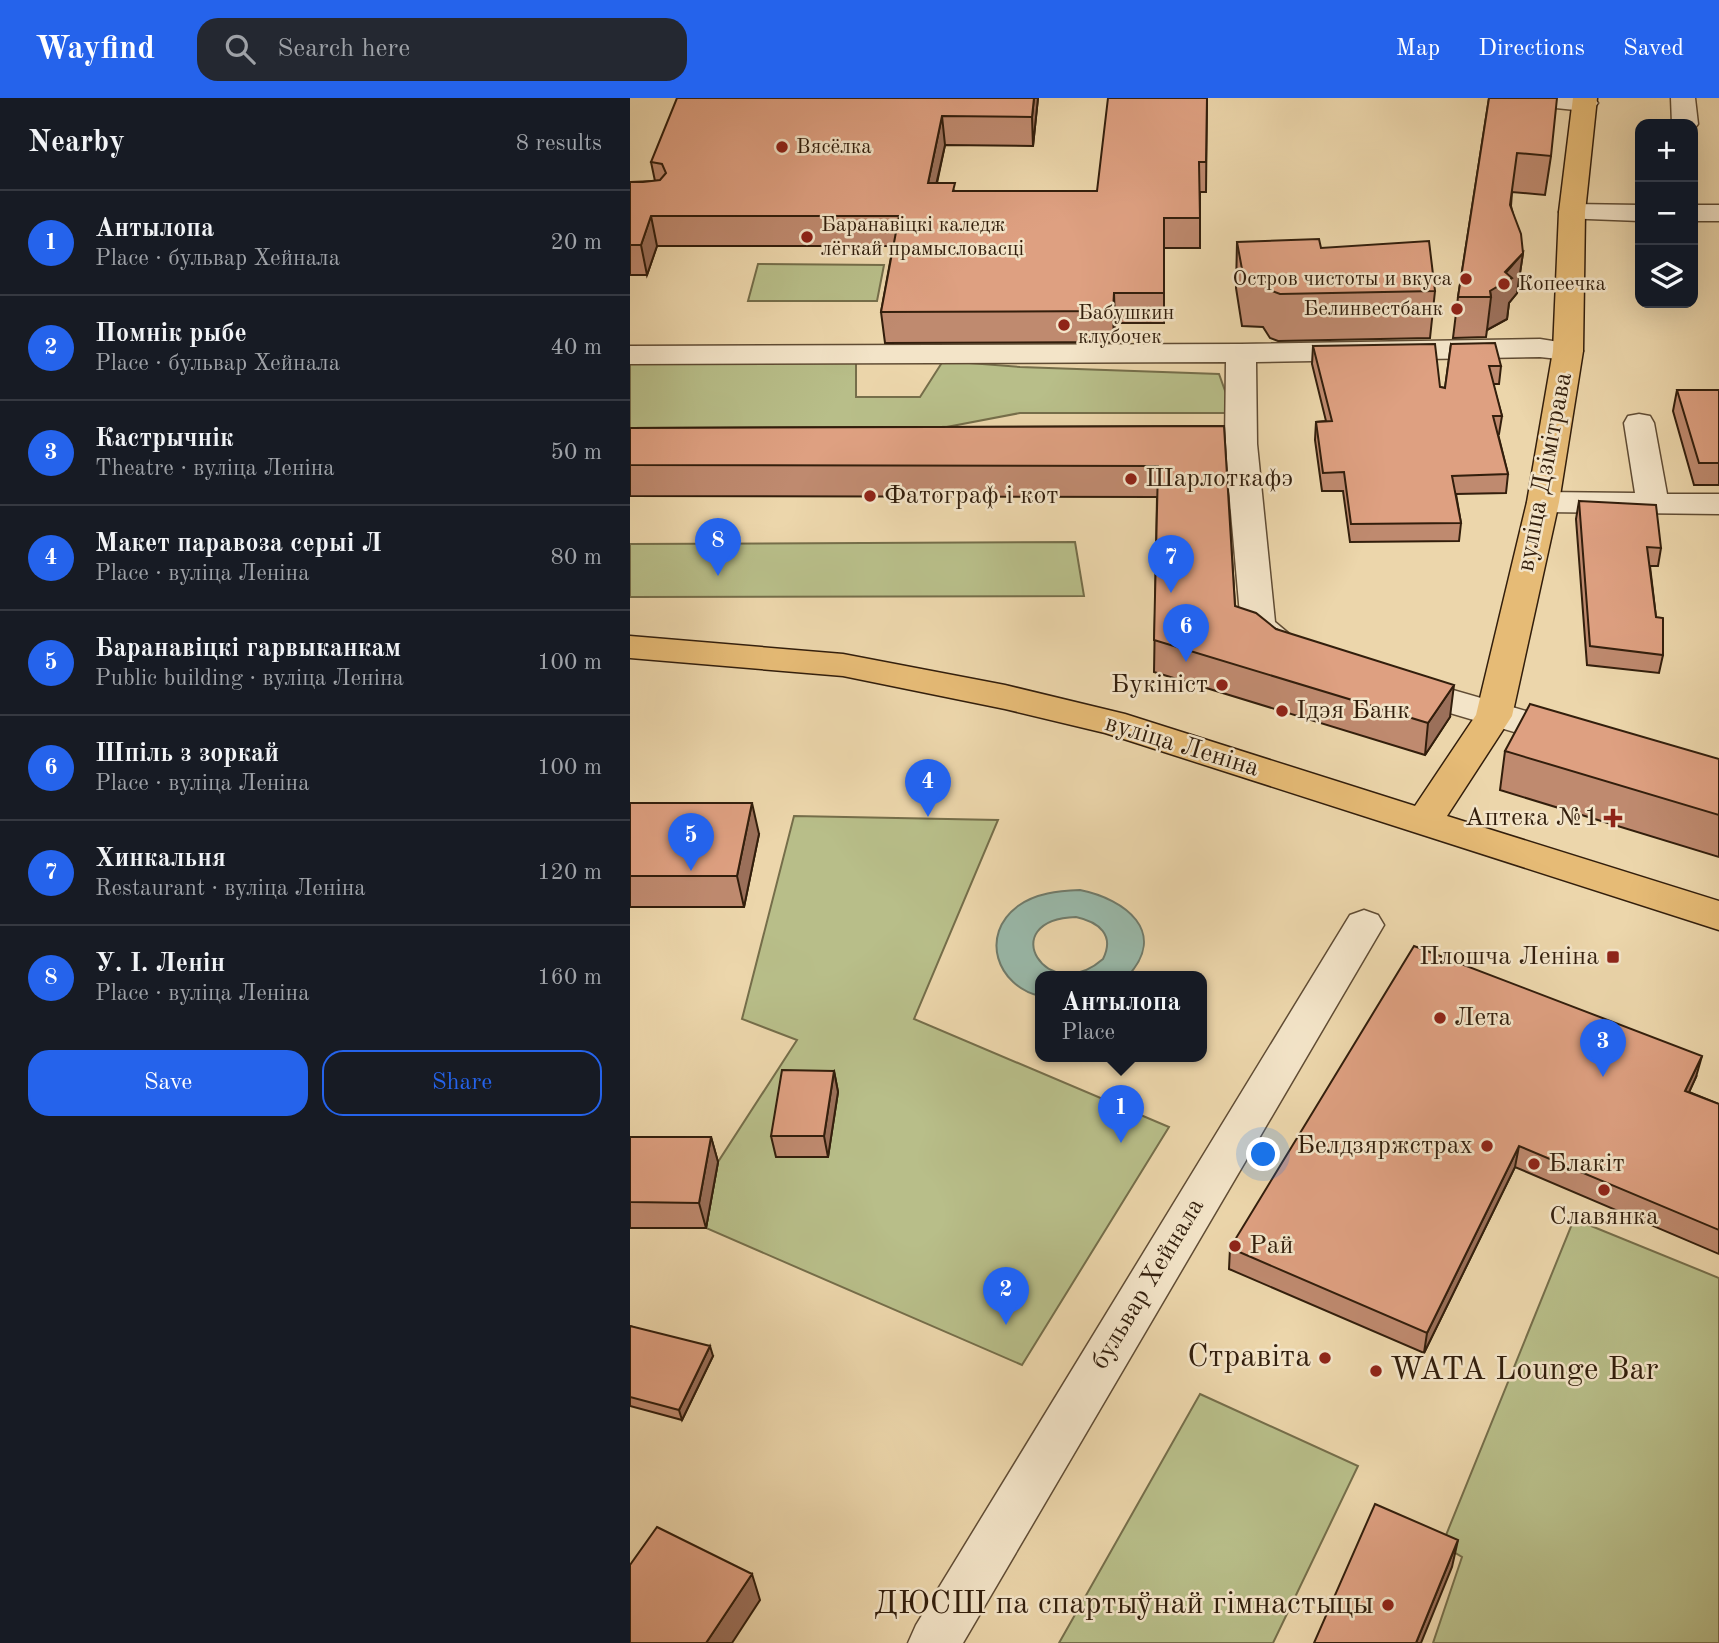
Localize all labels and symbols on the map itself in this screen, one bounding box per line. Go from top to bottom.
place label: Вясёлка [796,137,872,158]
marker: Вясёлка [774,139,790,155]
place label: Баранавіцкі каледж лёгкай прамысловасці [821,215,1024,260]
marker: Баранавіцкі каледж лёгкай прамысловасці [799,229,815,245]
place label: Остров чистоты и вкуса [1233,269,1452,290]
marker: Остров чистоты и вкуса [1458,271,1474,287]
place label: Копеечка [1518,274,1606,295]
marker: Копеечка [1496,276,1512,292]
place label: Белинвестбанк [1303,299,1443,320]
marker: Белинвестбанк [1449,301,1465,317]
place label: Бабушкин клубочек [1078,303,1174,348]
marker: Бабушкин клубочек [1056,317,1072,333]
street label: вуліца Дзімітрава [1513,370,1577,574]
place label: Шарлоткафэ [1145,466,1293,492]
marker: Шарлоткафэ [1123,471,1139,487]
place label: Фатограф і кот [884,483,1059,509]
marker: Фатограф і кот [862,488,878,504]
pin: 8 [695,518,741,576]
pin: 7 [1148,535,1194,593]
pin: 6 [1163,604,1209,662]
place label: Букініст [1111,672,1208,698]
marker: Букініст [1214,677,1230,693]
place label: Ідэя Банк [1296,698,1410,724]
marker: Ідэя Банк [1274,703,1290,719]
street label: вуліца Леніна [1102,710,1262,782]
pin: 4 [905,759,951,817]
place label: Аптека №1 [1465,805,1599,831]
marker: Аптека №1 [1605,810,1621,826]
pin: 5 [668,813,714,871]
place label: Плошча Леніна [1419,944,1599,970]
marker: Плошча Леніна [1605,949,1621,965]
place label: Лета [1454,1005,1511,1031]
marker: Лета [1432,1010,1448,1026]
pin: 3 [1580,1019,1626,1077]
pin: 1 [1098,1085,1144,1143]
place label: Белдзяржстрах [1296,1133,1473,1159]
your location [1246,1137,1280,1171]
marker: Белдзяржстрах [1479,1138,1495,1154]
place label: Блакіт [1548,1151,1625,1177]
marker: Блакіт [1526,1156,1542,1172]
marker: Славянка [1596,1182,1612,1198]
street label: бульвар Хейнала [1087,1194,1209,1374]
place label: Славянка [1549,1204,1659,1230]
place label: Рай [1249,1233,1294,1259]
marker: Рай [1227,1238,1243,1254]
pin: 2 [983,1267,1029,1325]
place label: Стравіта [1187,1342,1311,1374]
marker: Стравіта [1317,1350,1333,1366]
place label: WATA Lounge Bar [1390,1355,1659,1387]
marker: WATA Lounge Bar [1368,1363,1384,1379]
place label: ДЮСШ па спартыўнай гімнастыцы [874,1589,1374,1621]
marker: ДЮСШ па спартыўнай гімнастыцы [1380,1597,1396,1613]

